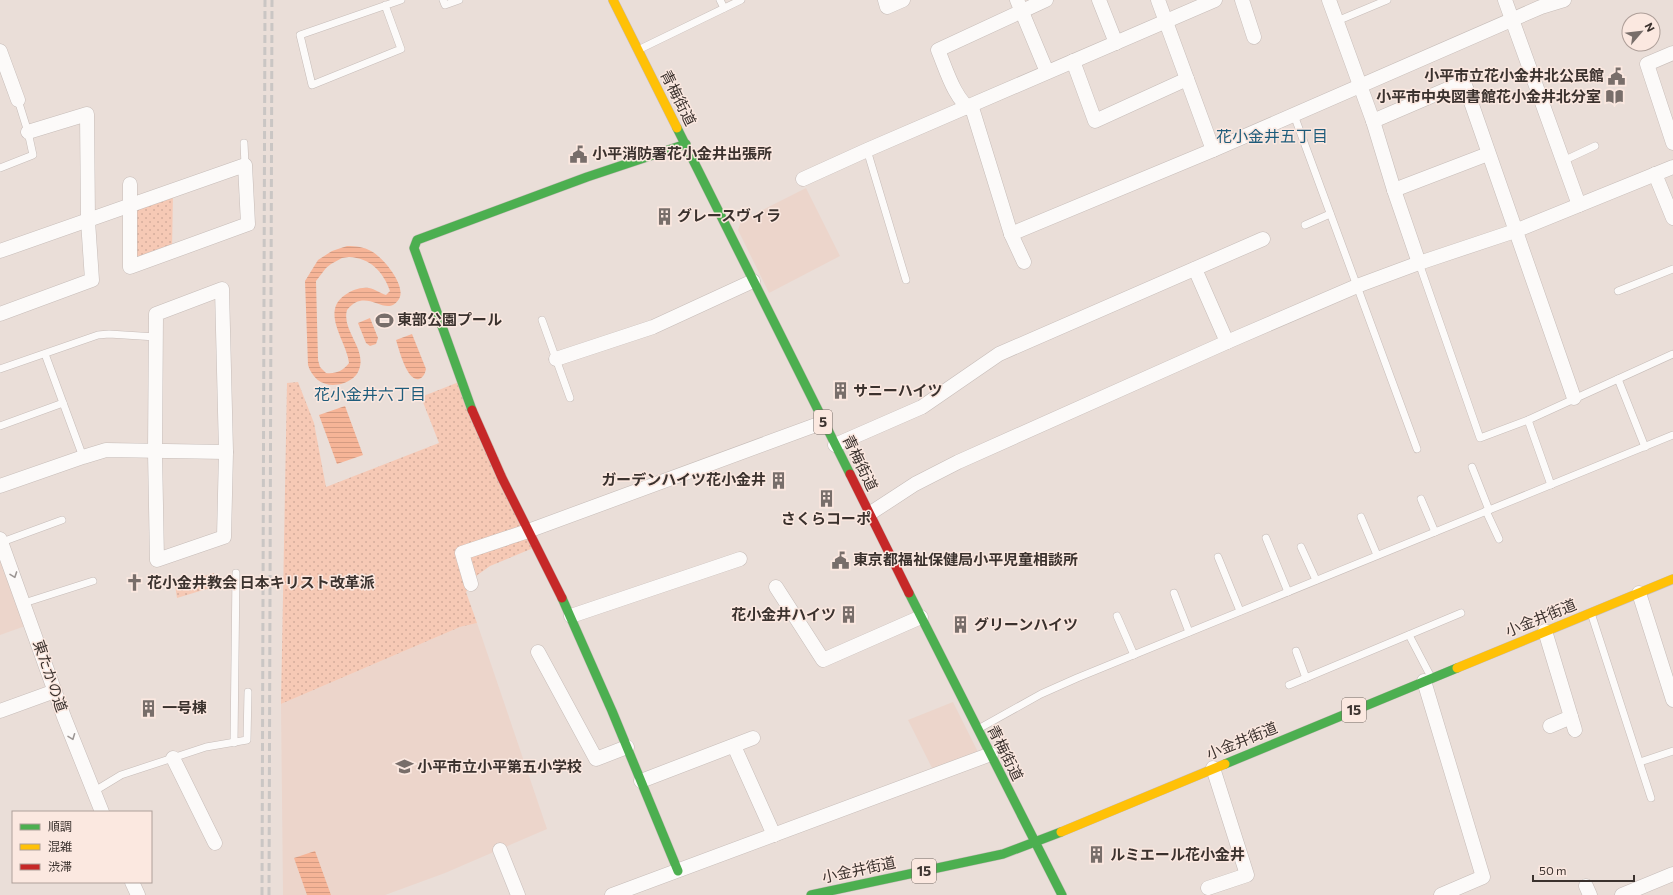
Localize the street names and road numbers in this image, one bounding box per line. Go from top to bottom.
street label: 青梅街道 [657,67,701,128]
road number: 5 [814,410,832,434]
street label: 青梅街道 [840,432,882,493]
street label: 小金井街道 [1502,595,1579,639]
street label: 東たかの道 [30,637,72,714]
road number: 15 [1342,698,1366,722]
street label: 小金井街道 [1203,718,1280,762]
street label: 青梅街道 [984,722,1028,783]
street label: 小金井街道 [820,852,897,886]
road number: 15 [912,859,936,883]

